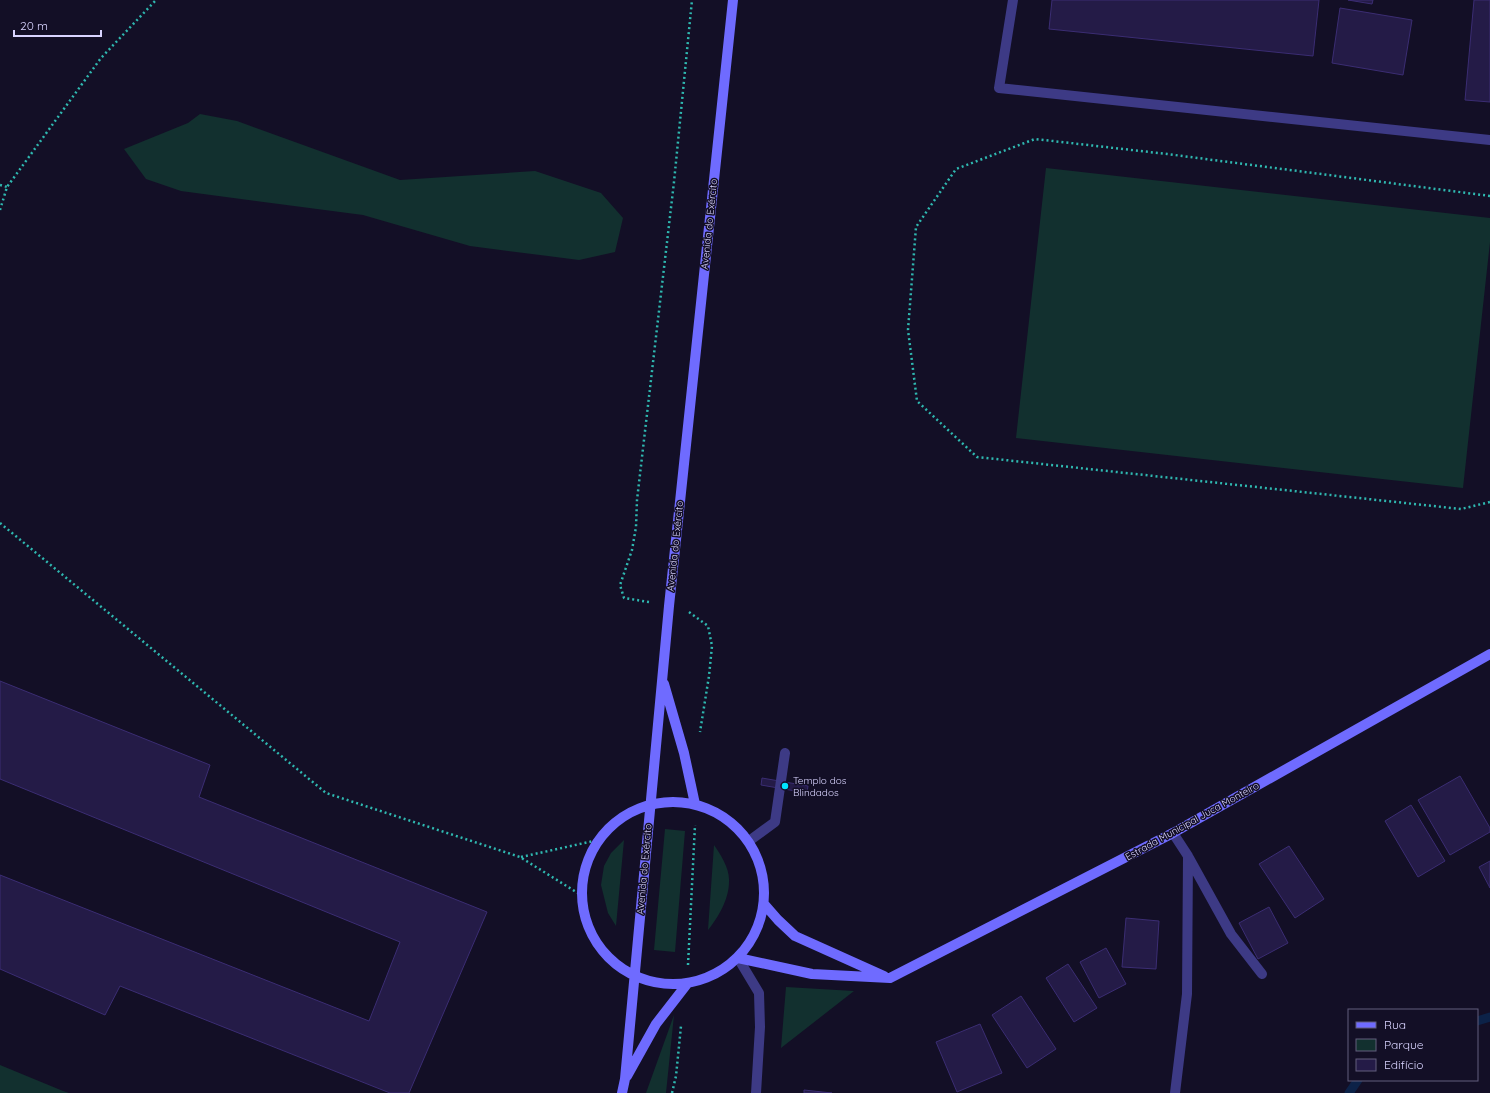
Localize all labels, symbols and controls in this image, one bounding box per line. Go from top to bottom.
scale bar [14,12,101,38]
text: 20 m [20,18,48,33]
street label: Avenida do Exército [698,178,720,270]
street label: Avenida do Exército [664,500,686,592]
place label: Templo dos Blindados [793,774,847,799]
street label: Estrada Municipal Juca Monteiro [1123,779,1261,863]
marker: Templo dos Blindados [780,781,790,791]
street label: Avenida do Exército [634,823,654,915]
legend [1348,1009,1478,1081]
text: Rua [1384,1017,1406,1032]
text: Parque [1384,1037,1424,1052]
text: Edifício [1384,1057,1424,1072]

